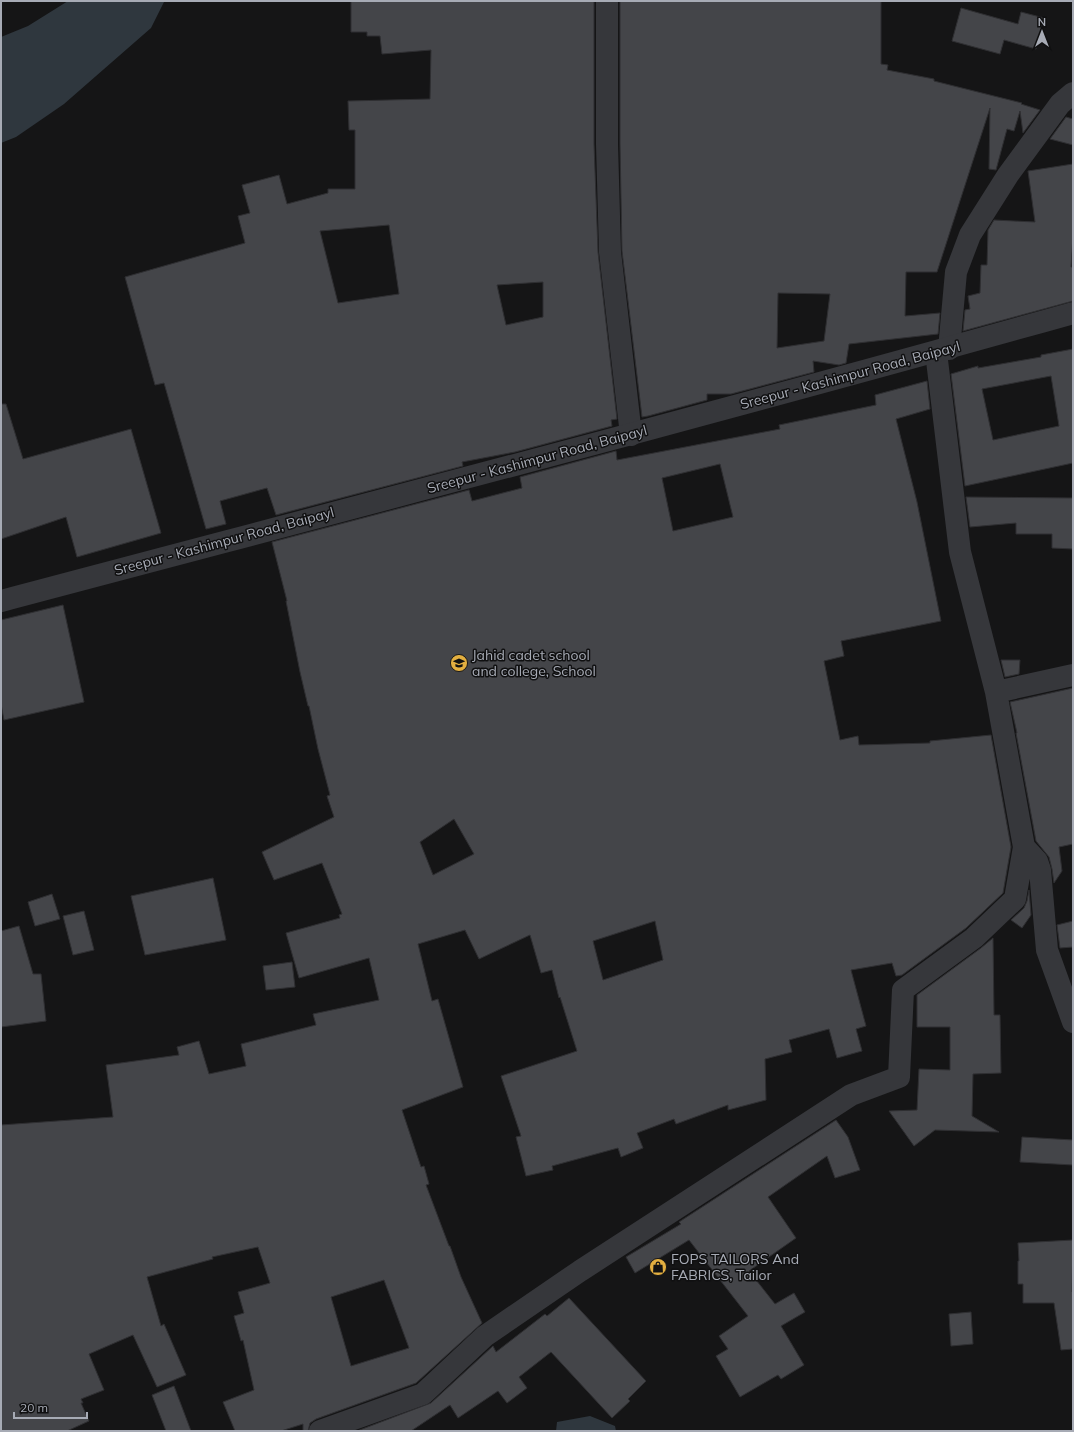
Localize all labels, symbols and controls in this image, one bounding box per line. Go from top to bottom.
north arrow [1022,12,1062,52]
text: N [1038,15,1046,29]
street label: Sreepur - Kashimpur Road, Baipayl [738,337,962,413]
street label: Sreepur - Kashimpur Road, Baipayl [425,421,649,497]
street label: Sreepur - Kashimpur Road, Baipayl [112,503,336,579]
place label: Jahid cadet school and college, School [472,646,596,680]
school or university icon: Jahid cadet school and college, School [449,653,469,673]
place label: FOPS TAILORS And FABRICS, Tailor [671,1250,799,1284]
shop icon: FOPS TAILORS And FABRICS, Tailor [648,1257,668,1277]
scale bar [14,1394,87,1420]
text: 20 m [20,1400,48,1415]

